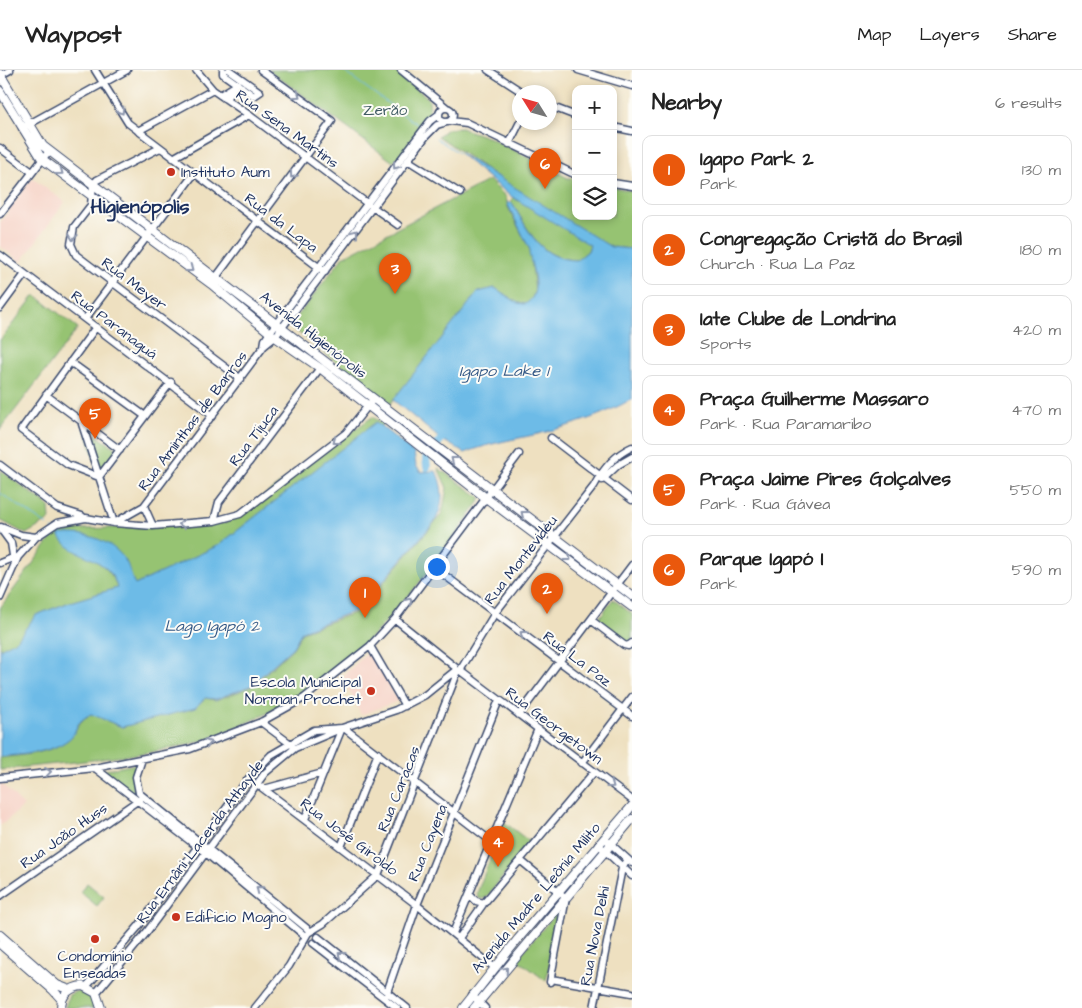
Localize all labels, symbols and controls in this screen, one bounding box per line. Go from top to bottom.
text: Waypost [25,18,122,52]
text: Map [857,22,891,47]
text: Layers [919,22,980,47]
text: Share [1008,22,1057,47]
street label: Rua Sena Martins [231,84,343,174]
north arrow [512,85,557,130]
map controls [572,85,617,220]
button: + [572,85,617,130]
text: Nearby [652,88,722,117]
one-way arrow [291,89,300,98]
text: 6 results [995,92,1062,114]
park label: Zerão [363,100,408,121]
one-way arrow [114,106,124,115]
button: − [572,130,617,175]
text: Igapo Park 2 [700,146,814,173]
pin: 6 [529,148,561,189]
text: 1 [668,159,670,181]
text: 130 m [1022,159,1061,181]
one-way arrow [394,160,402,169]
place label: Instituto Aum [181,162,270,183]
one-way arrow [54,165,63,175]
marker: Instituto Aum [165,166,177,178]
one-way arrow [290,169,299,178]
text: Park [700,173,737,195]
button: layers [572,175,617,220]
street label: Rua da Lapa [240,188,322,258]
district label: Higienópolis [90,193,190,222]
text: Congregação Cristã do Brasil [700,226,962,253]
one-way arrow [349,230,357,239]
one-way arrow [68,233,79,241]
text: 2 [664,239,674,261]
text: 180 m [1020,239,1061,261]
street label: Rua Meyer [96,252,171,316]
pin: 3 [379,253,411,294]
text: Church · Rua La Paz [700,253,855,275]
one-way arrow [184,263,193,271]
street label: Rua Paranaguá [66,286,162,365]
street label: Avenida Higienópolis [254,286,371,385]
text: Iate Clube de Londrina [700,306,896,333]
text: 3 [665,319,673,341]
text: 420 m [1012,319,1061,341]
text: Sports [700,333,752,355]
street label: Rua Aminthas de Barros [133,346,253,495]
water label: Igapo Lake 1 [459,360,551,383]
text: Praça Guilherme Massaro [700,386,928,413]
pin: 5 [79,398,111,439]
text: 4 [664,399,674,421]
text: 470 m [1011,399,1061,421]
street label: Rua Tijuca [224,401,284,471]
text: Park · Rua Paramaribo [700,413,871,435]
one-way arrow [333,436,342,444]
one-way arrow [451,458,460,466]
text: Praça Jaime Pires Golçalves [700,466,951,493]
text: 5 [663,479,675,501]
text: 550 m [1009,479,1061,501]
text: Park · Rua Gávea [700,493,830,515]
street label: Rua Montevidéu [479,511,563,609]
one-way arrow [520,511,529,520]
one-way arrow [177,518,185,529]
text: Parque Igapó I [700,546,824,573]
one-way arrow [562,553,571,561]
your location [424,554,450,580]
text: 6 [664,559,674,581]
text: 590 m [1012,559,1061,581]
pin: 2 [531,573,563,614]
text: Park [700,573,737,595]
pin: 1 [349,577,381,618]
one-way arrow [403,598,411,607]
water label: Lago Igapó 2 [164,615,260,638]
street label: Rua La Paz [538,626,616,692]
one-way arrow [519,631,529,640]
place label: Escola Municipal Norman Prochet [245,672,361,710]
street label: Rua Georgetown [500,682,607,771]
marker: Escola Municipal Norman Prochet [365,685,377,697]
one-way arrow [203,739,212,749]
street label: Rua Caracas [372,743,426,835]
street label: Rua Ernâni Lacerda Athayde [131,756,269,929]
one-way arrow [45,767,53,778]
one-way arrow [605,778,614,788]
street label: Rua José Giroldo [296,793,403,881]
street label: Rua João Huss [16,798,112,874]
street label: Rua Cayena [403,801,454,885]
street label: Avenida Madre Leônia Milito [467,818,606,978]
pin: 4 [482,826,514,867]
street label: Rua Nova Delhi [575,884,615,988]
one-way arrow [256,886,265,894]
place label: Edificio Mogno [186,907,287,929]
marker: Edificio Mogno [170,911,182,923]
marker: Condomínio Enseadas [89,933,101,945]
place label: Condomínio Enseadas [58,946,133,984]
one-way arrow [338,953,347,961]
one-way arrow [499,967,508,976]

